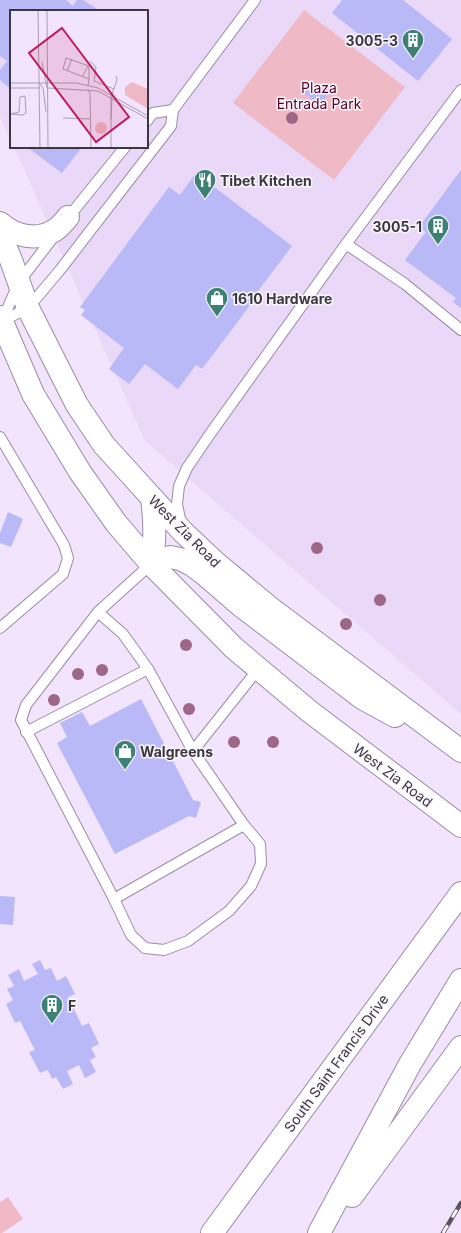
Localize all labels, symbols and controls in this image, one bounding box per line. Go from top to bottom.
inset map [10,10,148,148]
building icon: 3005-3 [400,27,426,60]
place label: 3005-3 [346,32,398,49]
park label: Plaza Entrada Park [277,79,362,112]
restaurant icon: Tibet Kitchen [192,167,218,200]
place label: Tibet Kitchen [220,172,312,189]
building icon: 3005-1 [425,213,451,246]
place label: 3005-1 [373,218,422,235]
shop icon: 1610 Hardware [204,285,230,318]
place label: 1610 Hardware [232,290,332,307]
street label: West Zia Road [145,491,225,571]
shop icon: Walgreens [112,738,138,771]
street label: West Zia Road [350,740,436,810]
place label: Walgreens [140,743,213,760]
street label: South Saint Francis Drive [280,991,392,1135]
building icon: F [39,992,65,1025]
place label: F [68,997,76,1014]

